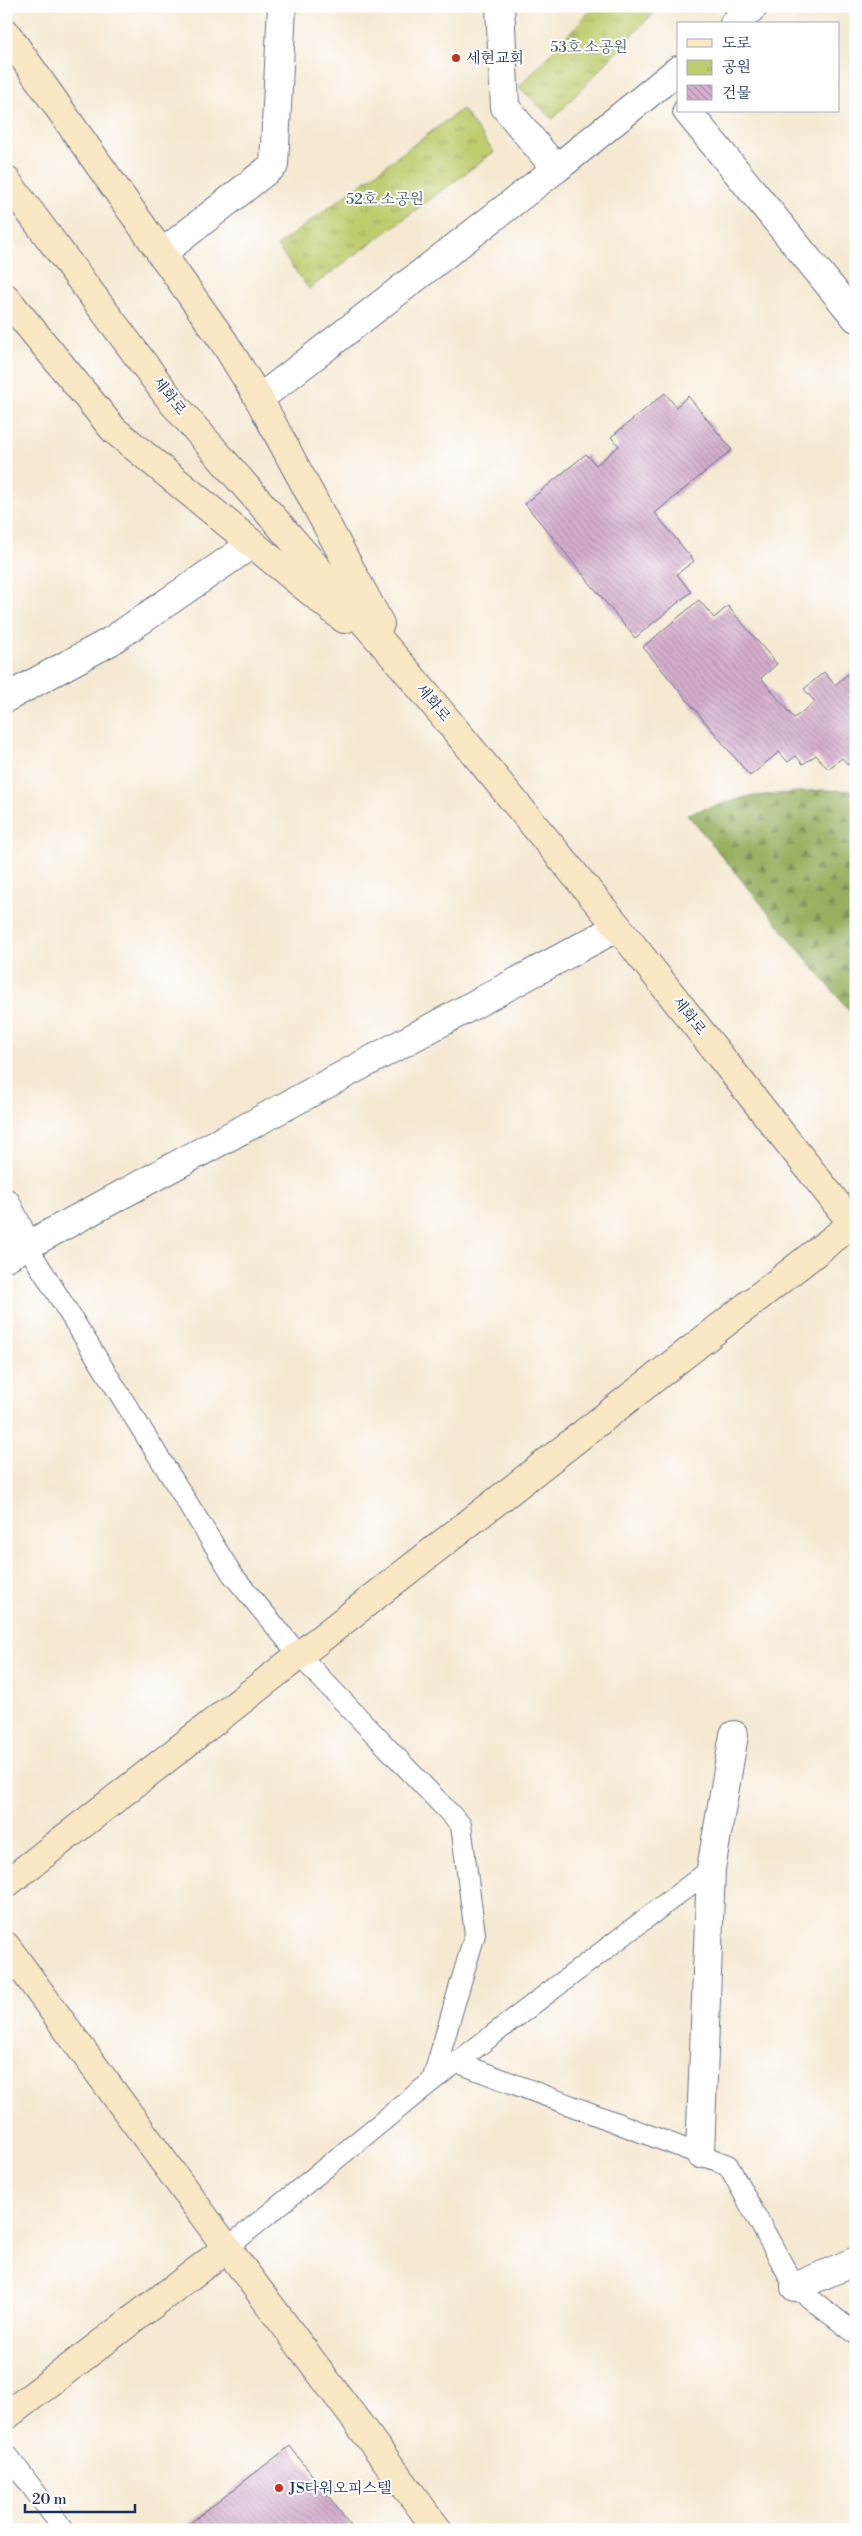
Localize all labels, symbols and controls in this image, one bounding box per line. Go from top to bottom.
legend [677,22,840,112]
text: 도로 [722,34,751,53]
park label: 53호 소공원 [550,38,628,57]
place label: 세현교회 [466,49,524,68]
marker: 세현교회 [450,52,462,64]
text: 공원 [722,58,751,77]
text: 건물 [722,84,751,103]
park label: 52호 소공원 [346,190,424,209]
street label: 세화로 [148,373,190,419]
street label: 세화로 [412,680,455,726]
street label: 세화로 [668,993,710,1039]
place label: JS타워오피스텔 [288,2479,391,2498]
scale bar [25,2481,135,2513]
marker: JS타워오피스텔 [273,2482,285,2494]
text: 20 m [32,2490,67,2509]

